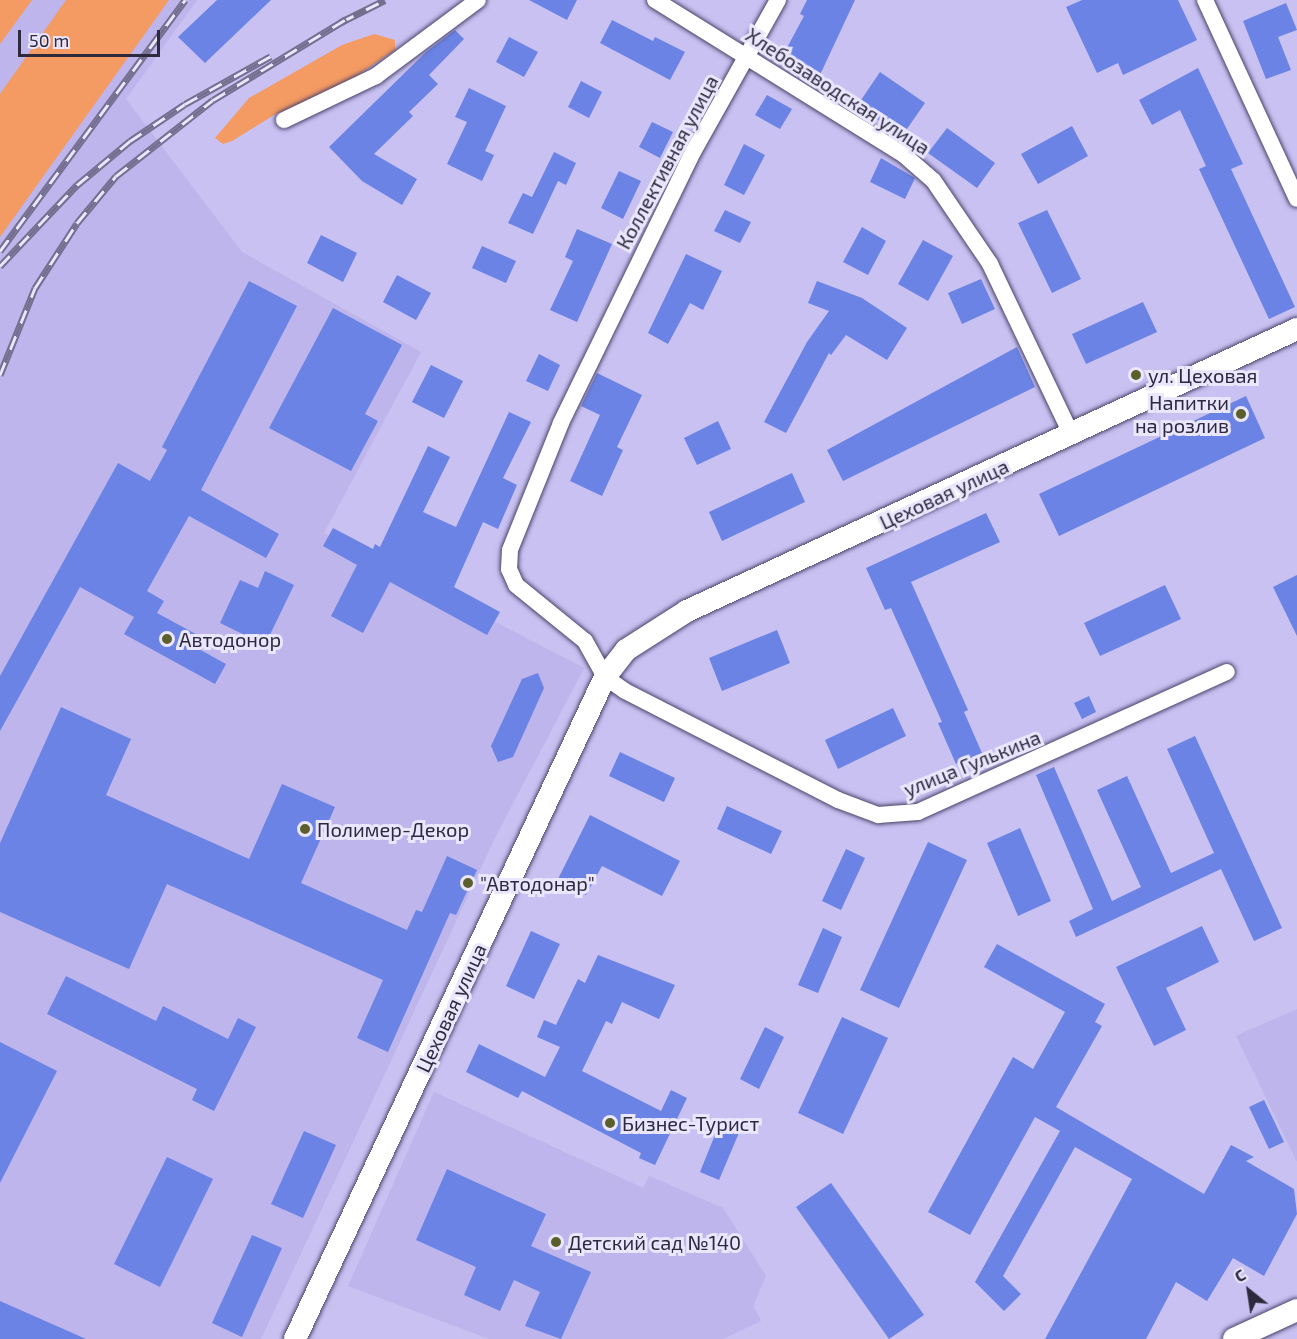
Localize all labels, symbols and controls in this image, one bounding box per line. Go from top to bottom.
scale bar [21,18,164,56]
street label: Хлебозаводская улица [741,22,935,160]
text: 50 m [29,29,69,51]
street label: Коллективная улица [611,71,723,253]
place label: ул. Цеховая [1148,363,1257,387]
marker: ул. Цеховая [1129,368,1143,382]
place label: Напитки на розлив [1135,390,1229,437]
marker: Напитки на розлив [1234,407,1248,421]
street label: Цеховая улица [876,454,1012,534]
place label: Автодонор [179,627,281,651]
marker: Автодонор [160,632,174,646]
street label: улица Гулькина [900,725,1044,801]
place label: Полимер-Декор [317,817,469,841]
marker: Полимер-Декор [298,822,312,836]
place label: "Автодонар" [480,871,595,895]
marker: "Автодонар" [461,876,475,890]
street label: Цеховая улица [411,940,491,1076]
place label: Бизнес-Турист [622,1111,759,1135]
marker: Бизнес-Турист [603,1116,617,1130]
place label: Детский сад №140 [568,1230,741,1254]
marker: Детский сад №140 [549,1235,563,1249]
north arrow [1219,1261,1279,1321]
text: С [1231,1264,1249,1286]

